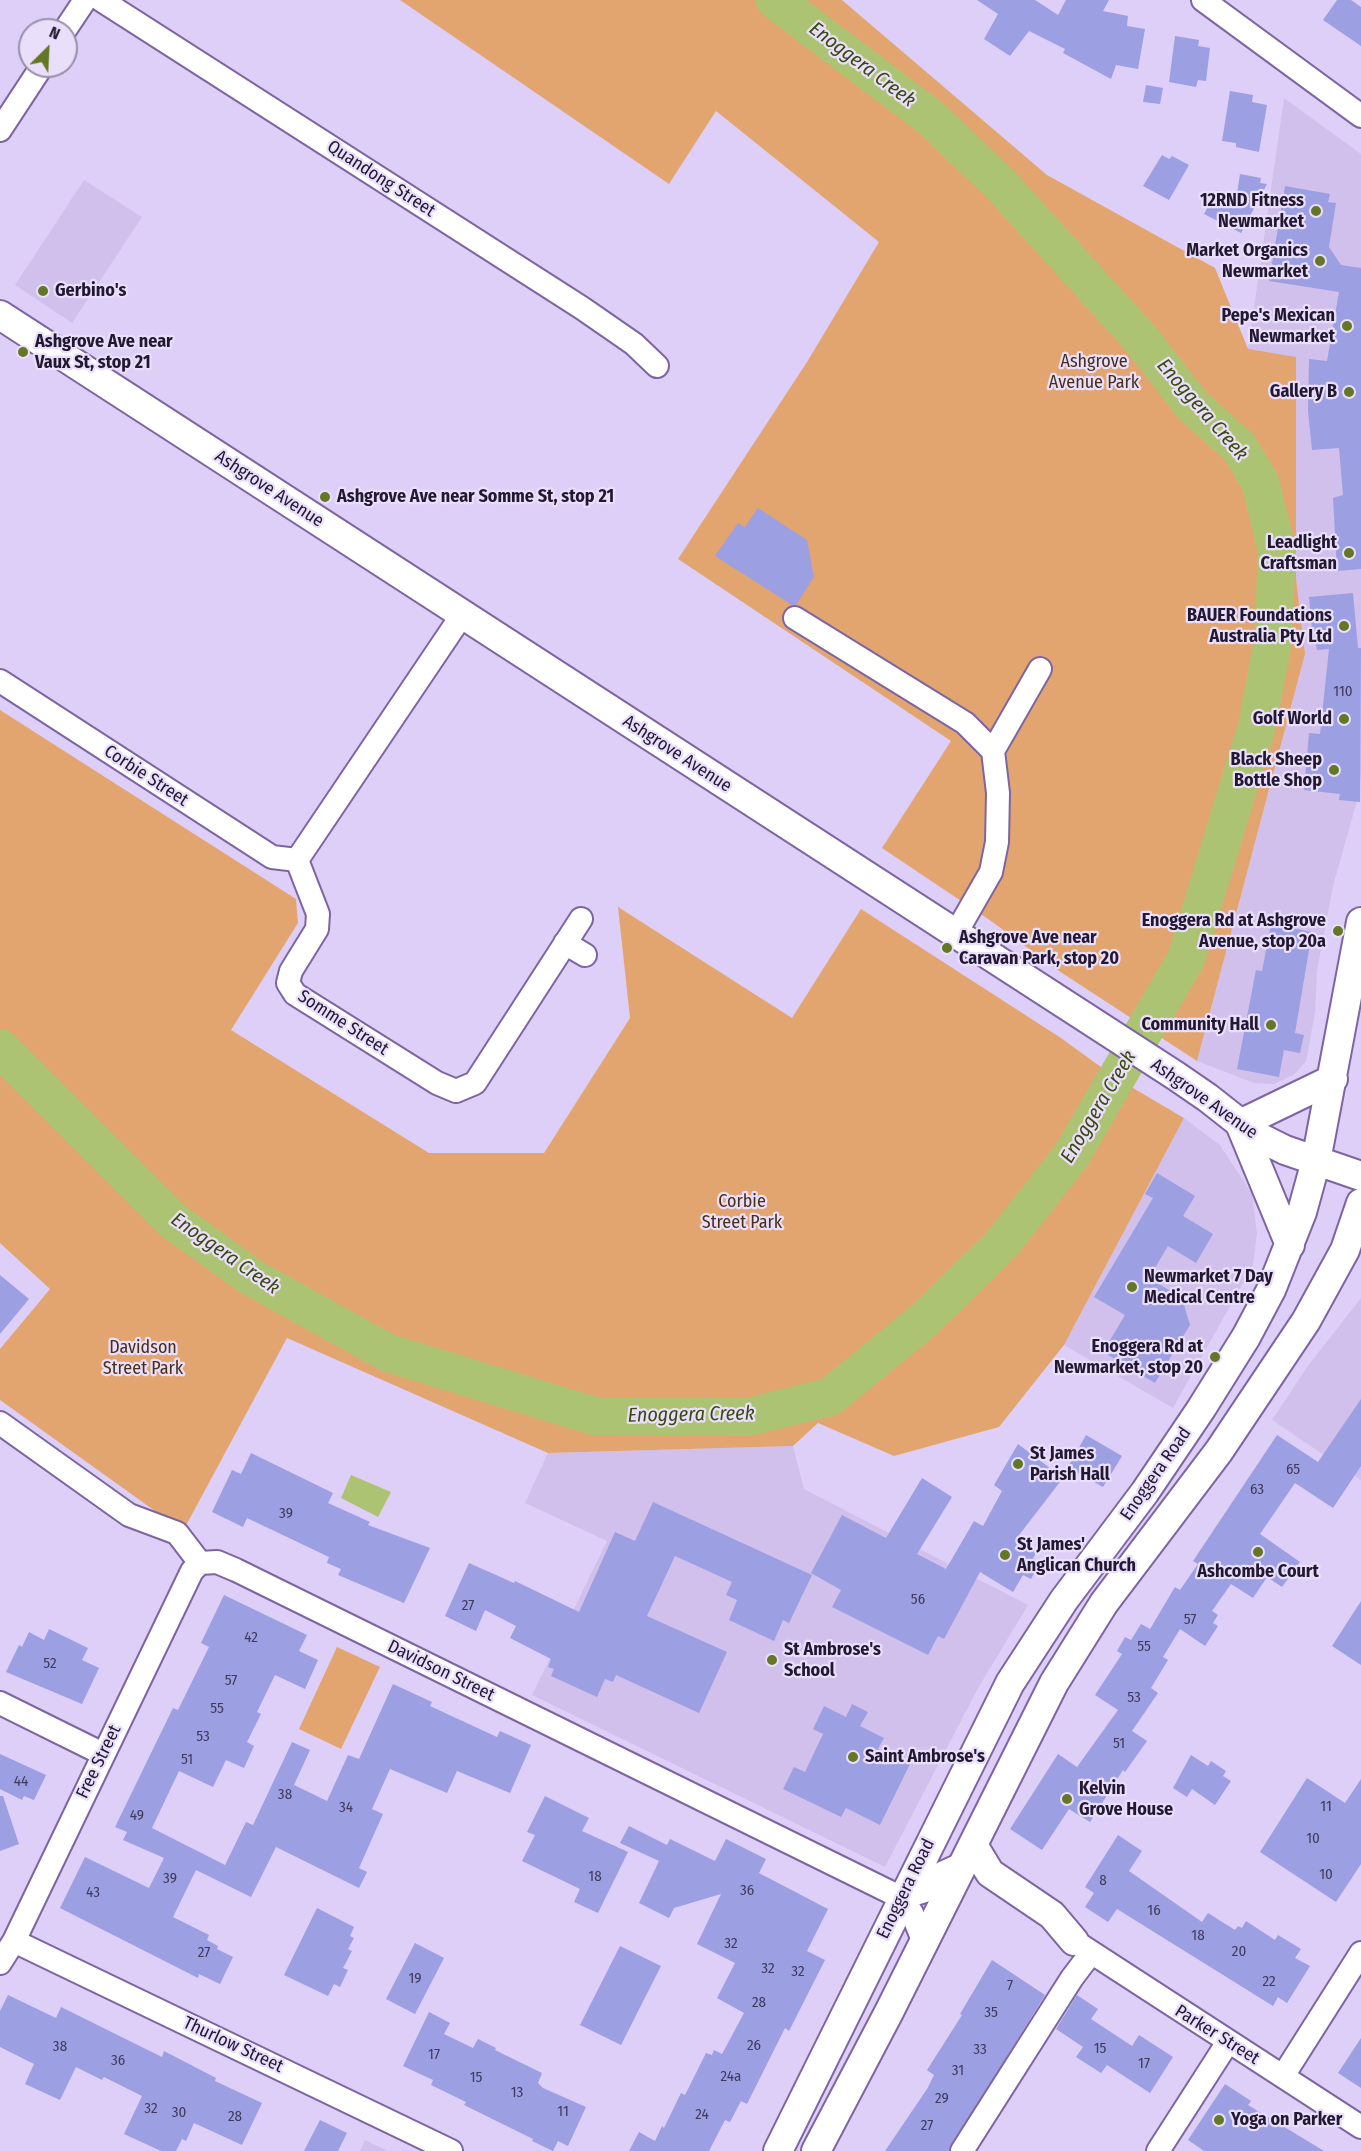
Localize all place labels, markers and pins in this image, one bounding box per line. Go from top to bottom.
place label: 12RND Fitness Newmarket [1200,190,1304,232]
marker: 12RND Fitness Newmarket [1309,204,1323,218]
place label: Market Organics Newmarket [1186,240,1308,282]
marker: Market Organics Newmarket [1313,254,1327,268]
place label: Gerbino's [55,280,126,302]
marker: Gerbino's [36,284,50,298]
place label: Pepe's Mexican Newmarket [1221,305,1335,348]
marker: Pepe's Mexican Newmarket [1340,319,1354,333]
place label: Ashgrove Ave near Vaux St, stop 21 [35,331,173,374]
marker: Ashgrove Ave near Vaux St, stop 21 [16,345,30,359]
place label: Gallery B [1270,381,1337,403]
marker: Gallery B [1342,385,1356,399]
place label: Ashgrove Ave near Somme St, stop 21 [337,486,614,508]
marker: Ashgrove Ave near Somme St, stop 21 [318,490,332,504]
place label: Leadlight Craftsman [1261,532,1337,574]
marker: Leadlight Craftsman [1342,546,1356,560]
place label: BAUER Foundations Australia Pty Ltd [1187,605,1332,648]
marker: BAUER Foundations Australia Pty Ltd [1337,619,1351,633]
place label: Golf World [1253,708,1332,730]
marker: Golf World [1337,712,1351,726]
place label: Black Sheep Bottle Shop [1231,749,1322,792]
marker: Black Sheep Bottle Shop [1327,763,1341,777]
place label: Enoggera Rd at Ashgrove Avenue, stop 20a [1142,910,1326,952]
marker: Enoggera Rd at Ashgrove Avenue, stop 20a [1331,924,1345,938]
place label: Ashgrove Ave near Caravan Park, stop 20 [959,927,1119,970]
marker: Ashgrove Ave near Caravan Park, stop 20 [940,941,954,955]
place label: Community Hall [1141,1014,1259,1036]
marker: Community Hall [1264,1018,1278,1032]
place label: Newmarket 7 Day Medical Centre [1144,1266,1273,1308]
marker: Newmarket 7 Day Medical Centre [1125,1280,1139,1294]
place label: Enoggera Rd at Newmarket, stop 20 [1054,1336,1203,1378]
marker: Enoggera Rd at Newmarket, stop 20 [1208,1350,1222,1364]
place label: St James Parish Hall [1030,1443,1110,1486]
marker: St James Parish Hall [1011,1457,1025,1471]
place label: St James' Anglican Church [1017,1534,1136,1576]
marker: Ashcombe Court [1251,1545,1265,1559]
marker: St James' Anglican Church [998,1548,1012,1562]
place label: Ashcombe Court [1197,1561,1319,1583]
place label: St Ambrose's School [784,1639,881,1682]
marker: St Ambrose's School [765,1653,779,1667]
place label: Saint Ambrose's [865,1746,985,1768]
marker: Saint Ambrose's [846,1750,860,1764]
place label: Kelvin Grove House [1079,1778,1173,1820]
marker: Kelvin Grove House [1060,1792,1074,1806]
place label: Yoga on Parker [1231,2109,1342,2131]
marker: Yoga on Parker [1212,2113,1226,2127]

